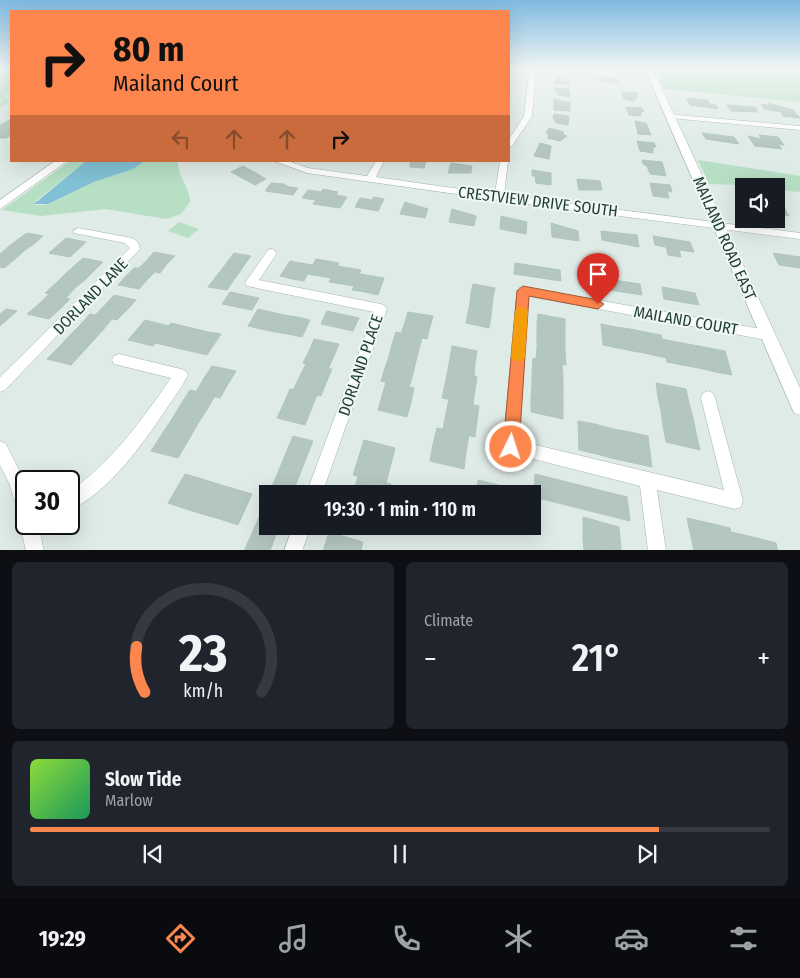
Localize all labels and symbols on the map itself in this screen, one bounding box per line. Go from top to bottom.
street label: MAILAND ROAD EAST [689,174,761,303]
street label: CRESTVIEW DRIVE SOUTH [457,182,619,221]
pin [577,253,619,304]
street label: DORLAND LANE [49,254,132,339]
street label: MAILAND COURT [632,302,740,339]
street label: DORLAND PLACE [334,312,387,418]
position arrow [484,420,536,472]
speed limit sign: 30 [15,470,80,535]

